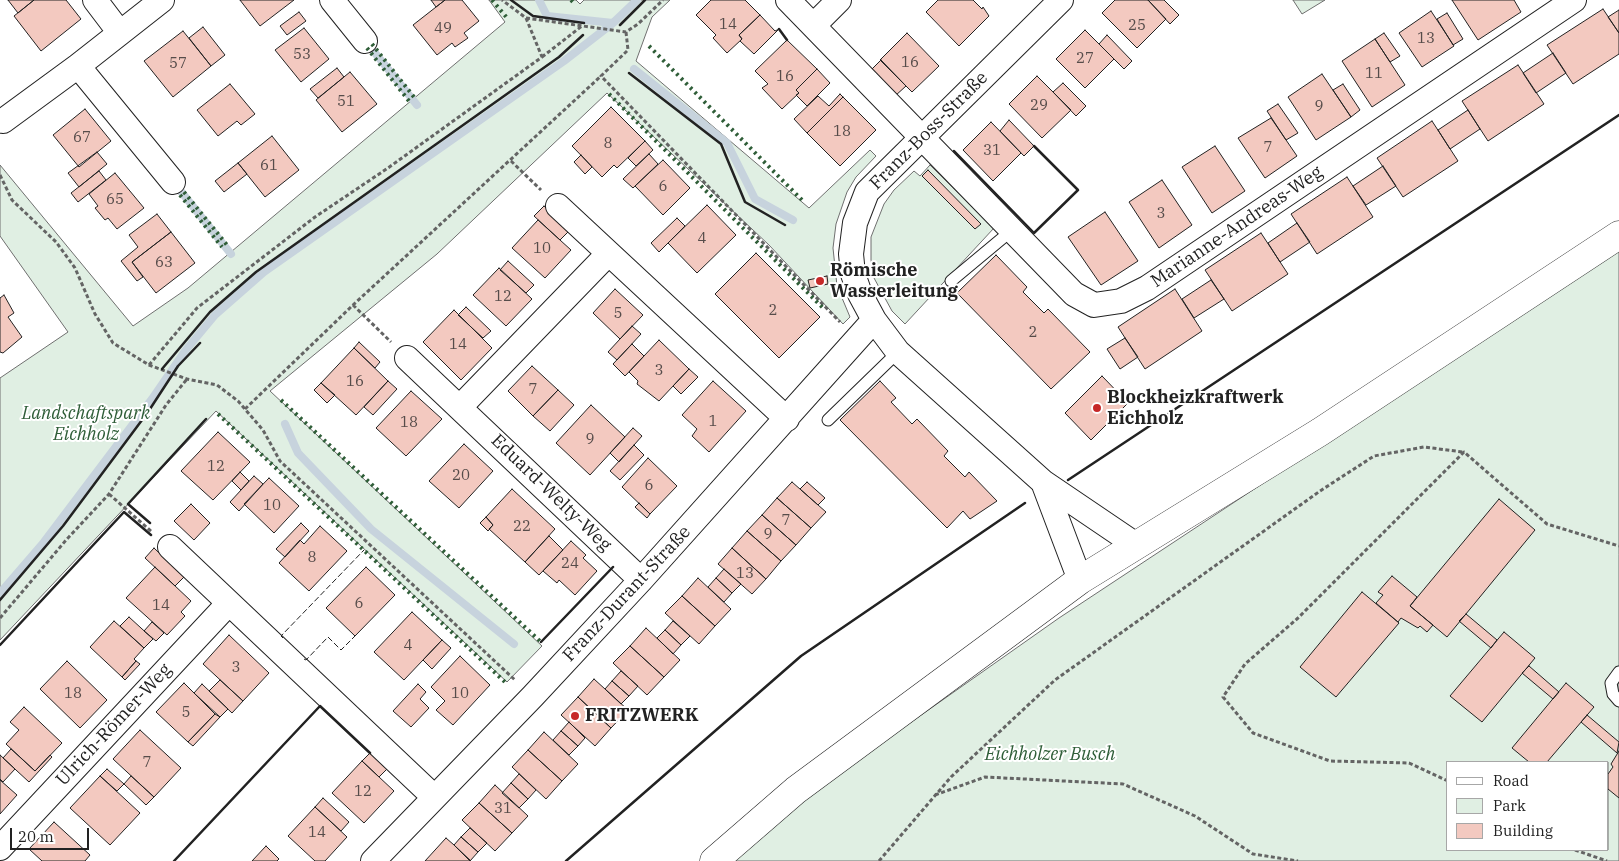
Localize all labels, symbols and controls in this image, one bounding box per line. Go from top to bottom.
house number: 14 [719,16,737,34]
house number: 25 [1128,17,1146,35]
house number: 49 [434,20,452,38]
house number: 13 [1417,30,1435,48]
house number: 53 [293,46,311,64]
house number: 27 [1076,50,1094,68]
house number: 16 [901,54,919,72]
house number: 57 [169,55,187,73]
house number: 11 [1365,65,1383,83]
street label: Franz-Boss-Straße [865,67,993,195]
house number: 16 [776,68,794,86]
house number: 51 [337,93,355,111]
house number: 29 [1030,97,1048,115]
house number: 9 [1315,98,1323,116]
house number: 18 [833,123,851,141]
house number: 67 [73,129,91,147]
house number: 8 [604,135,612,153]
house number: 7 [1264,139,1272,157]
house number: 31 [983,142,1001,160]
house number: 61 [260,157,278,175]
street label: Marianne-Andreas-Weg [1147,162,1327,292]
house number: 6 [659,178,667,196]
house number: 65 [106,191,124,209]
house number: 3 [1157,205,1165,223]
house number: 4 [698,230,706,248]
house number: 10 [533,240,551,258]
house number: 63 [155,254,173,272]
place label: Römische Wasserleitung [830,260,958,302]
marker: Römische Wasserleitung [814,275,826,287]
house number: 12 [494,288,512,306]
house number: 2 [769,302,777,320]
house number: 5 [614,305,622,323]
house number: 2 [1029,324,1037,342]
house number: 14 [449,336,467,354]
house number: 3 [655,362,663,380]
house number: 16 [346,373,364,391]
house number: 7 [529,381,537,399]
place label: Blockheizkraftwerk Eichholz [1107,387,1284,429]
marker: Blockheizkraftwerk Eichholz [1091,402,1103,414]
park label: Landschaftspark Eichholz [22,403,150,446]
house number: 1 [709,413,717,431]
house number: 18 [400,414,418,432]
street label: Eduard-Welty-Weg [486,430,616,556]
house number: 9 [586,431,594,449]
house number: 12 [207,458,225,476]
house number: 20 [452,467,470,485]
house number: 6 [645,477,653,495]
house number: 10 [263,497,281,515]
house number: 7 [782,512,790,530]
house number: 22 [513,518,531,536]
street label: Franz-Durant-Straße [558,522,696,666]
house number: 9 [764,526,772,544]
house number: 8 [308,549,316,567]
house number: 24 [561,555,579,573]
house number: 13 [736,565,754,583]
house number: 6 [355,595,363,613]
house number: 14 [152,597,170,615]
house number: 4 [404,637,412,655]
street label: Ulrich-Römer-Weg [52,659,176,791]
house number: 3 [232,659,240,677]
house number: 18 [64,685,82,703]
house number: 10 [451,685,469,703]
house number: 5 [182,704,190,722]
place label: FRITZWERK [585,705,699,727]
marker: FRITZWERK [569,710,581,722]
park label: Eichholzer Busch [985,744,1115,766]
house number: 7 [143,754,151,772]
legend [1446,761,1609,851]
text: Road [1493,771,1529,790]
house number: 12 [354,783,372,801]
text: Park [1493,796,1526,815]
house number: 31 [494,800,512,818]
scale bar [12,818,91,850]
text: Building [1493,821,1553,840]
house number: 14 [308,824,326,842]
text: 20 m [18,827,54,846]

